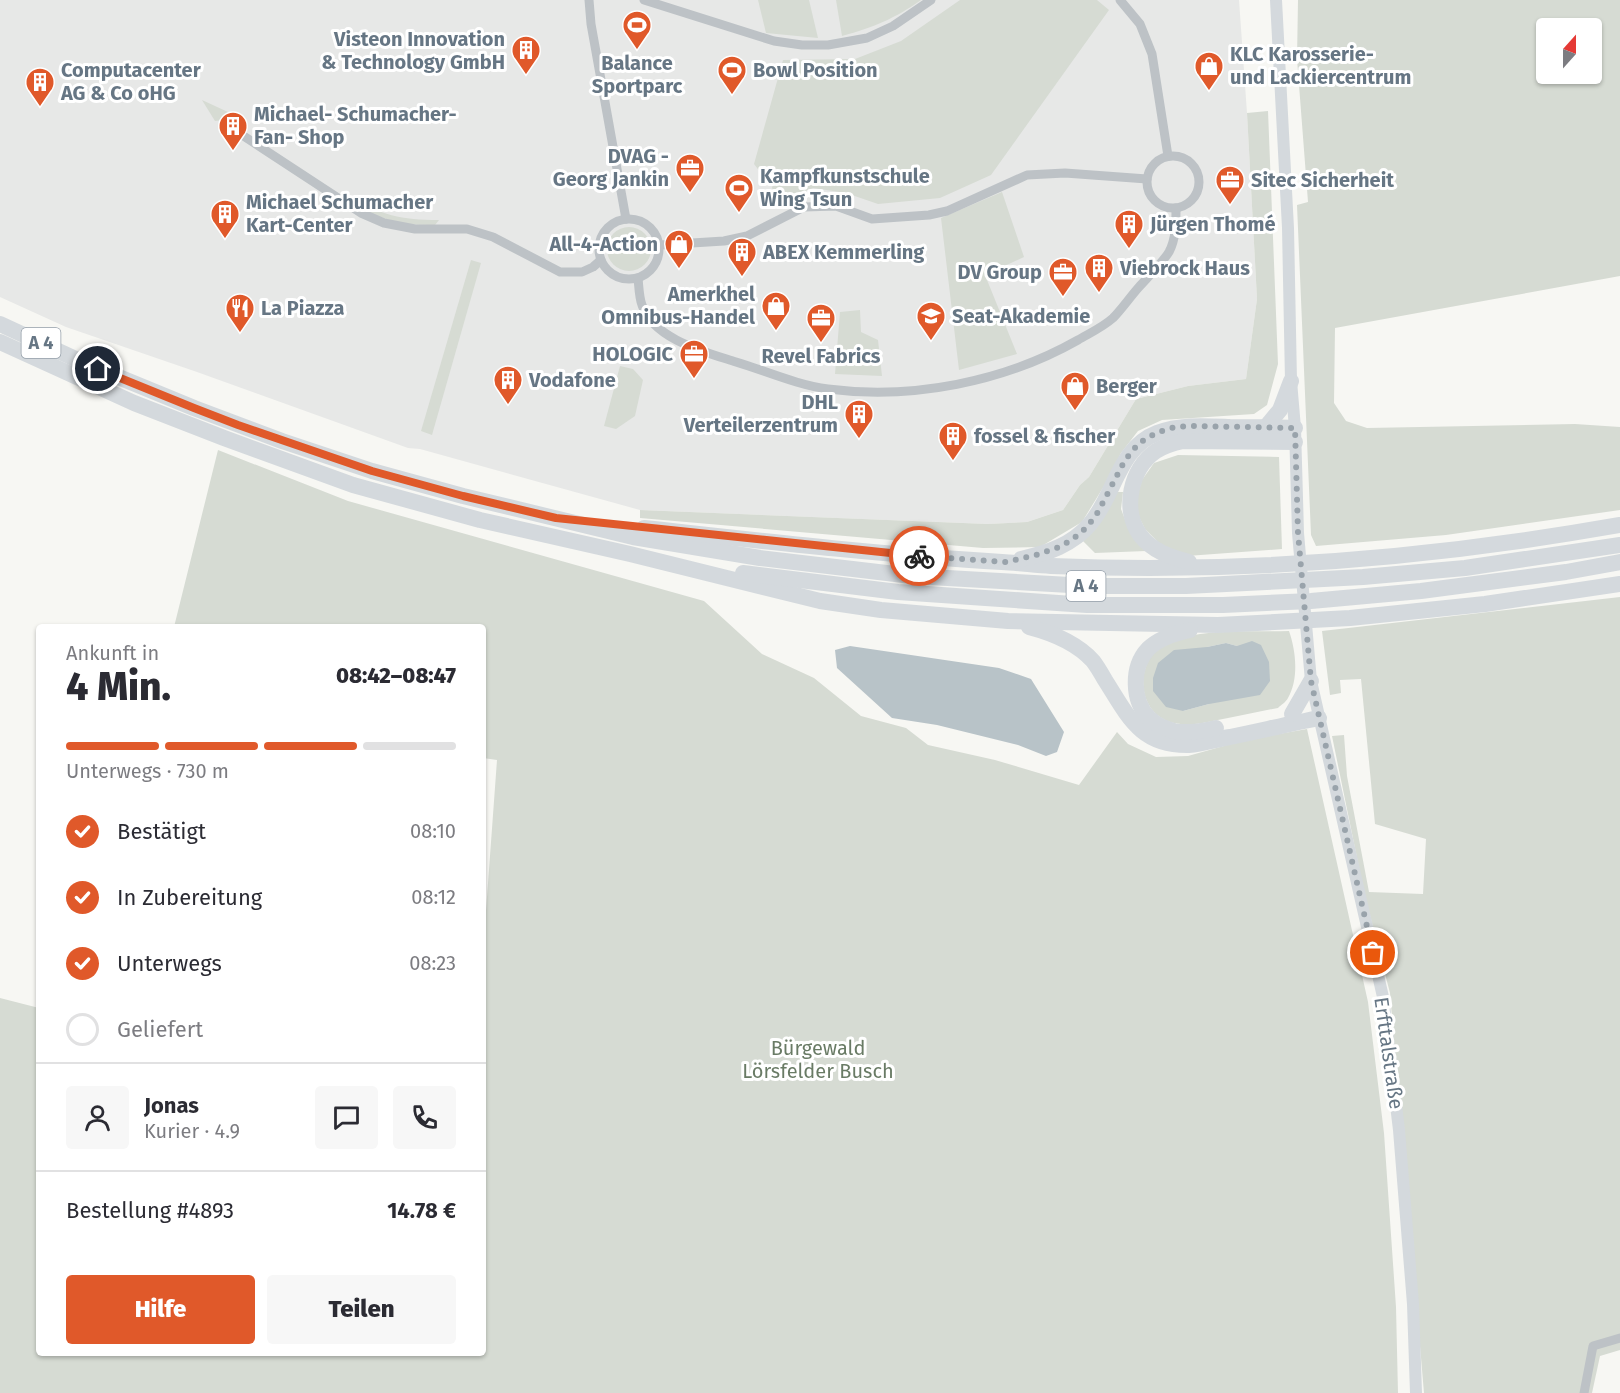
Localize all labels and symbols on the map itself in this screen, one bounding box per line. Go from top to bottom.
sports icon: Balance Sportparc [621,9,653,51]
north arrow [1536,18,1602,84]
place label: Visteon Innovation & Technology GmbH [321,27,505,74]
building icon: Visteon Innovation & Technology GmbH [510,34,542,76]
place label: KLC Karosserie- und Lackiercentrum [1230,42,1411,89]
shop icon: KLC Karosserie- und Lackiercentrum [1193,50,1225,92]
place label: Balance Sportparc [592,51,683,98]
sports icon: Bowl Position [716,54,748,96]
place label: Computacenter AG & Co oHG [60,58,202,105]
place label: Bowl Position [753,58,878,82]
building icon: Computacenter AG & Co oHG [24,66,56,108]
place label: Michael- Schumacher- Fan- Shop [254,102,457,149]
building icon: Michael- Schumacher- Fan- Shop [217,110,249,152]
place label: DVAG - Georg Jankin [553,144,669,191]
office icon: DVAG - Georg Jankin [674,152,706,194]
place label: Kampfkunstschule Wing Tsun [760,164,930,211]
office icon: Sitec Sicherheit [1214,164,1246,206]
place label: Sitec Sicherheit [1251,168,1394,192]
sports icon: Kampfkunstschule Wing Tsun [723,172,755,214]
place label: Michael Schumacher Kart-Center [246,190,434,237]
building icon: Michael Schumacher Kart-Center [209,198,241,240]
building icon: Jürgen Thomé [1113,208,1145,250]
place label: Jürgen Thomé [1149,212,1275,236]
shop icon: All-4-Action [663,228,695,270]
place label: All-4-Action [548,232,658,256]
building icon: ABEX Kemmerling [726,236,758,278]
place label: ABEX Kemmerling [762,240,925,264]
building icon: Viebrock Haus [1083,252,1115,294]
office icon: DV Group [1047,256,1079,298]
place label: Viebrock Haus [1119,256,1250,280]
place label: DV Group [958,260,1042,284]
place label: Amerkhel Omnibus-Handel [601,282,755,329]
shop icon: Amerkhel Omnibus-Handel [760,290,792,332]
restaurant icon: La Piazza [224,292,256,334]
place label: La Piazza [261,296,344,320]
school or university icon: Seat-Akademie [915,300,947,342]
office icon: Revel Fabrics [805,302,837,344]
place label: Seat-Akademie [952,304,1090,328]
road number: A 4 [22,328,60,358]
office icon: HOLOGIC [678,338,710,380]
place label: HOLOGIC [592,342,673,366]
pin [72,343,123,394]
place label: Revel Fabrics [761,344,881,368]
building icon: Vodafone [492,364,524,406]
place label: Vodafone [528,368,616,392]
shop icon: Berger [1059,370,1091,412]
place label: Berger [1096,374,1158,398]
place label: DHL Verteilerzentrum [683,390,838,437]
building icon: DHL Verteilerzentrum [843,398,875,440]
building icon: fossel & fischer [937,420,969,462]
place label: fossel & fischer [974,424,1116,448]
courier [889,526,949,586]
road number: A 4 [1066,571,1106,601]
pin [1347,927,1398,978]
street label: Erfttalstraße [1369,995,1409,1111]
park label: Bürgewald Lörsfelder Busch [742,1036,894,1083]

